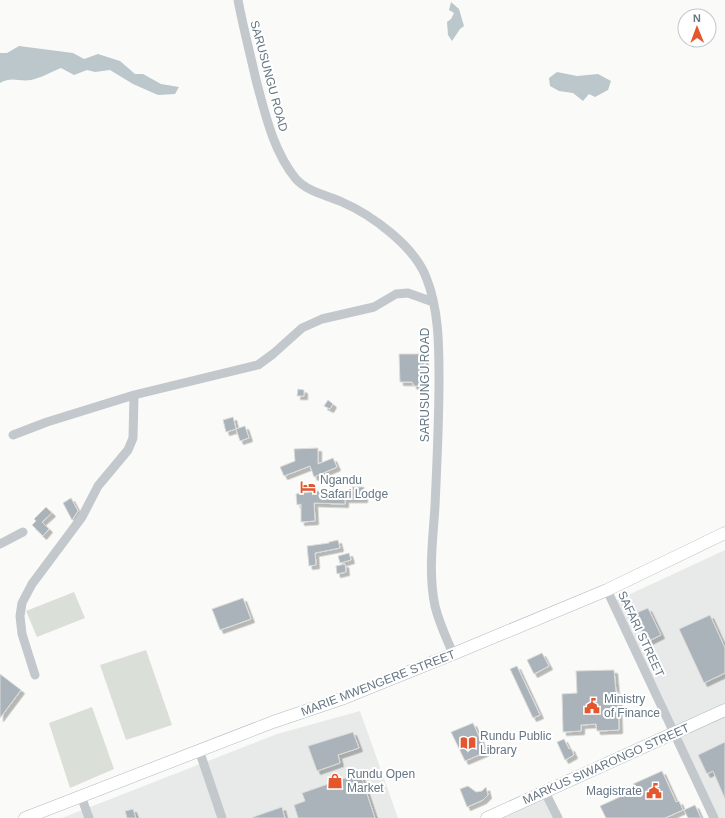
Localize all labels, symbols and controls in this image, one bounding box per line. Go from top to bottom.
north arrow [677,8,717,48]
text: N [693,12,701,24]
street label: SARUSUNGU ROAD [247,19,291,134]
street label: SARUSUNGU ROAD [418,327,432,442]
place label: Ngandu Safari Lodge [320,473,388,501]
hotel icon: Ngandu Safari Lodge [299,478,317,496]
street label: SAFARI STREET [615,589,667,680]
street label: MARIE MWENGERE STREET [299,647,458,719]
place label: Ministry of Finance [604,692,660,720]
public building icon: Ministry of Finance [583,697,601,715]
street label: MARKUS SIWARONGO STREET [521,721,692,807]
place label: Rundu Public Library [480,729,551,757]
library icon: Rundu Public Library [459,734,477,752]
place label: Rundu Open Market [347,767,415,795]
shop icon: Rundu Open Market [326,772,344,790]
public building icon: Magistrate [645,782,663,800]
place label: Magistrate [586,784,642,798]

